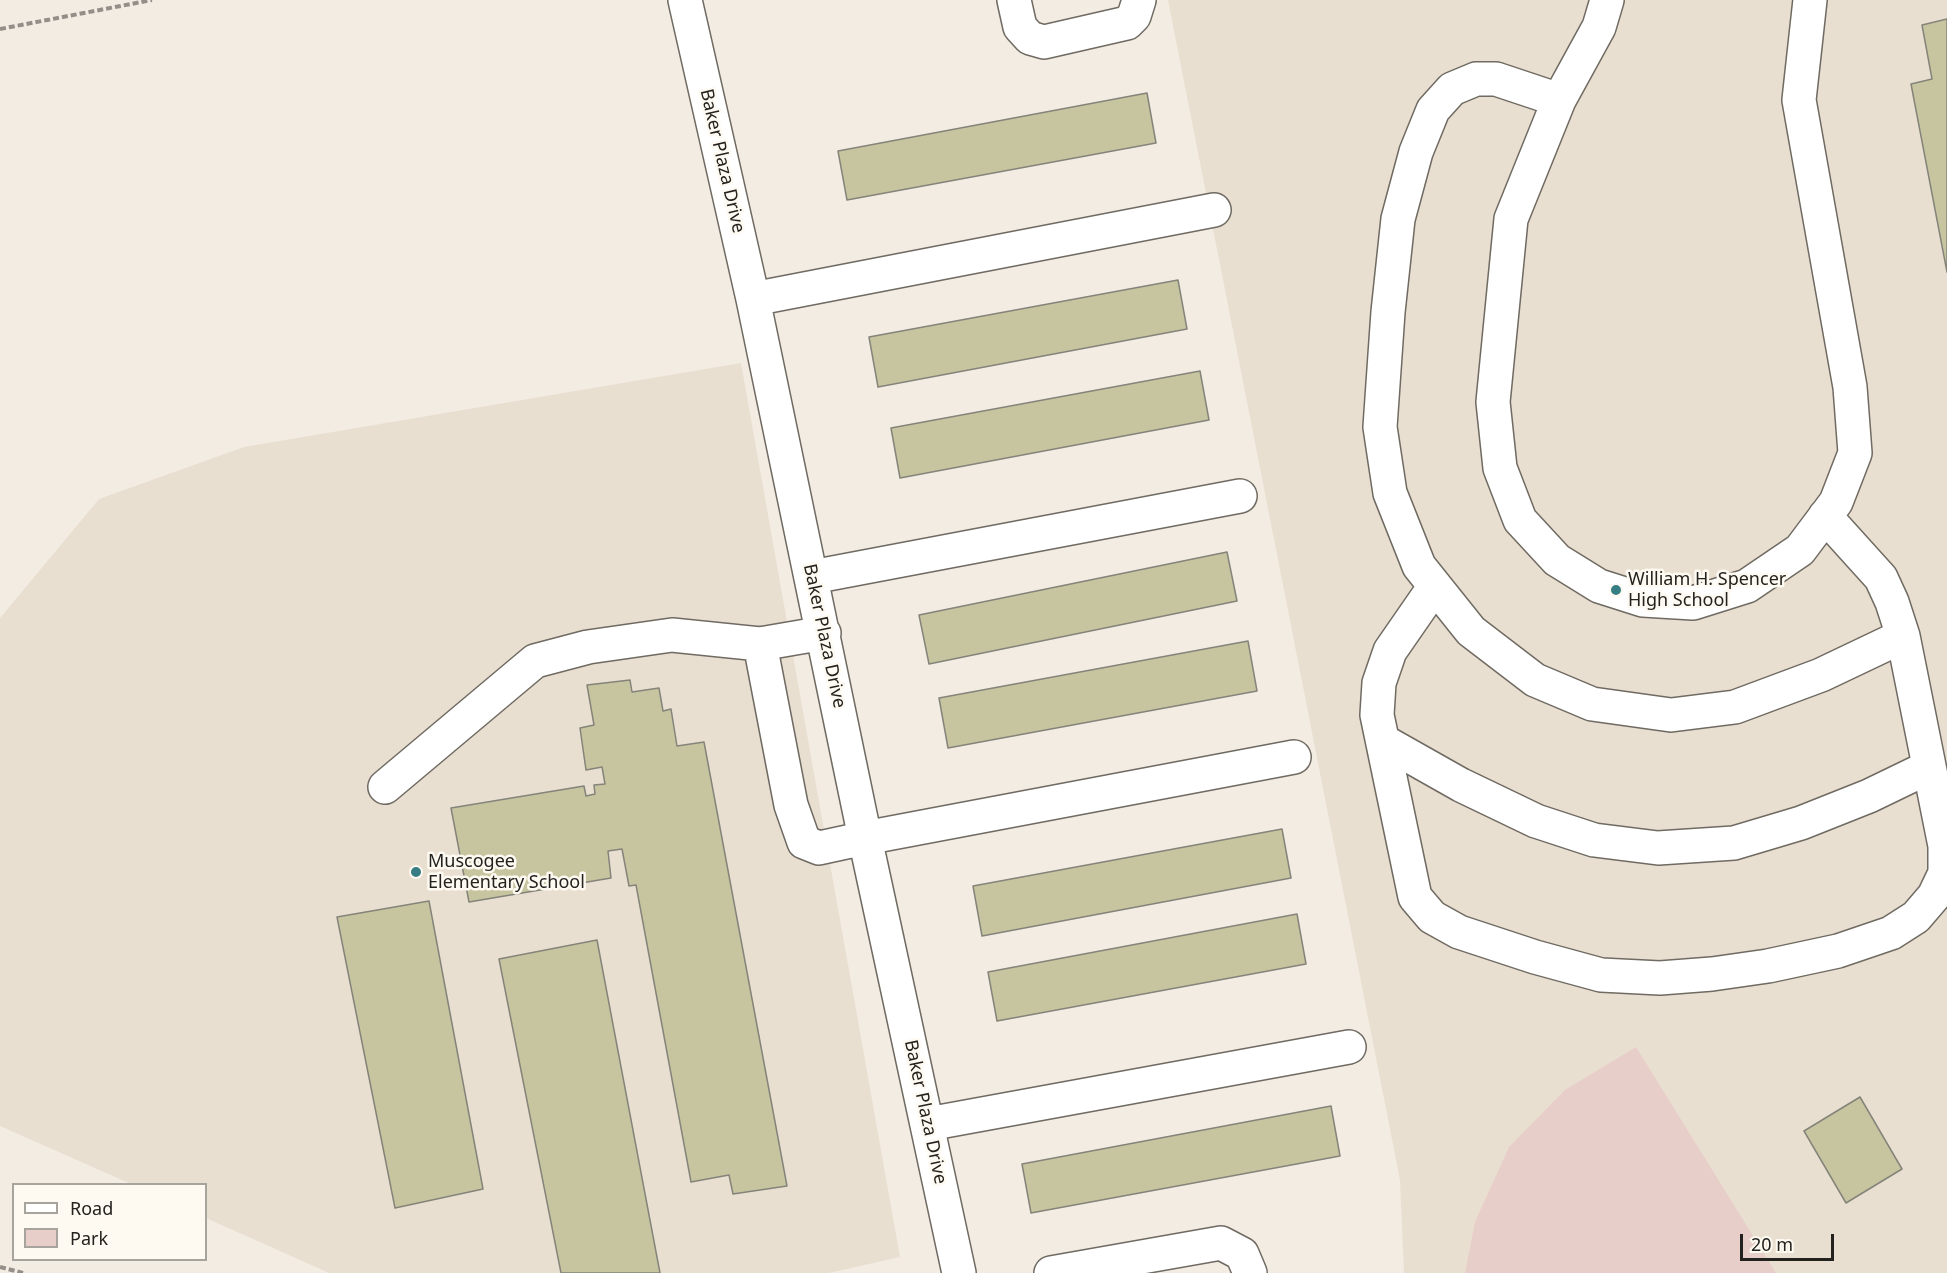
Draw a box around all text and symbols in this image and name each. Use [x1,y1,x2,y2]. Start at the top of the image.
street label: Baker Plaza Drive [695,87,749,235]
street label: Baker Plaza Drive [798,562,850,710]
place label: William H. Spencer High School [1628,569,1786,612]
marker: William H. Spencer High School [1609,583,1623,597]
place label: Muscogee Elementary School [428,851,585,894]
marker: Muscogee Elementary School [409,865,423,879]
street label: Baker Plaza Drive [899,1038,951,1186]
legend [12,1183,207,1261]
text: Road [70,1196,113,1220]
scale bar [1743,1222,1838,1260]
text: Park [70,1226,108,1250]
text: 20 m [1751,1232,1793,1256]

